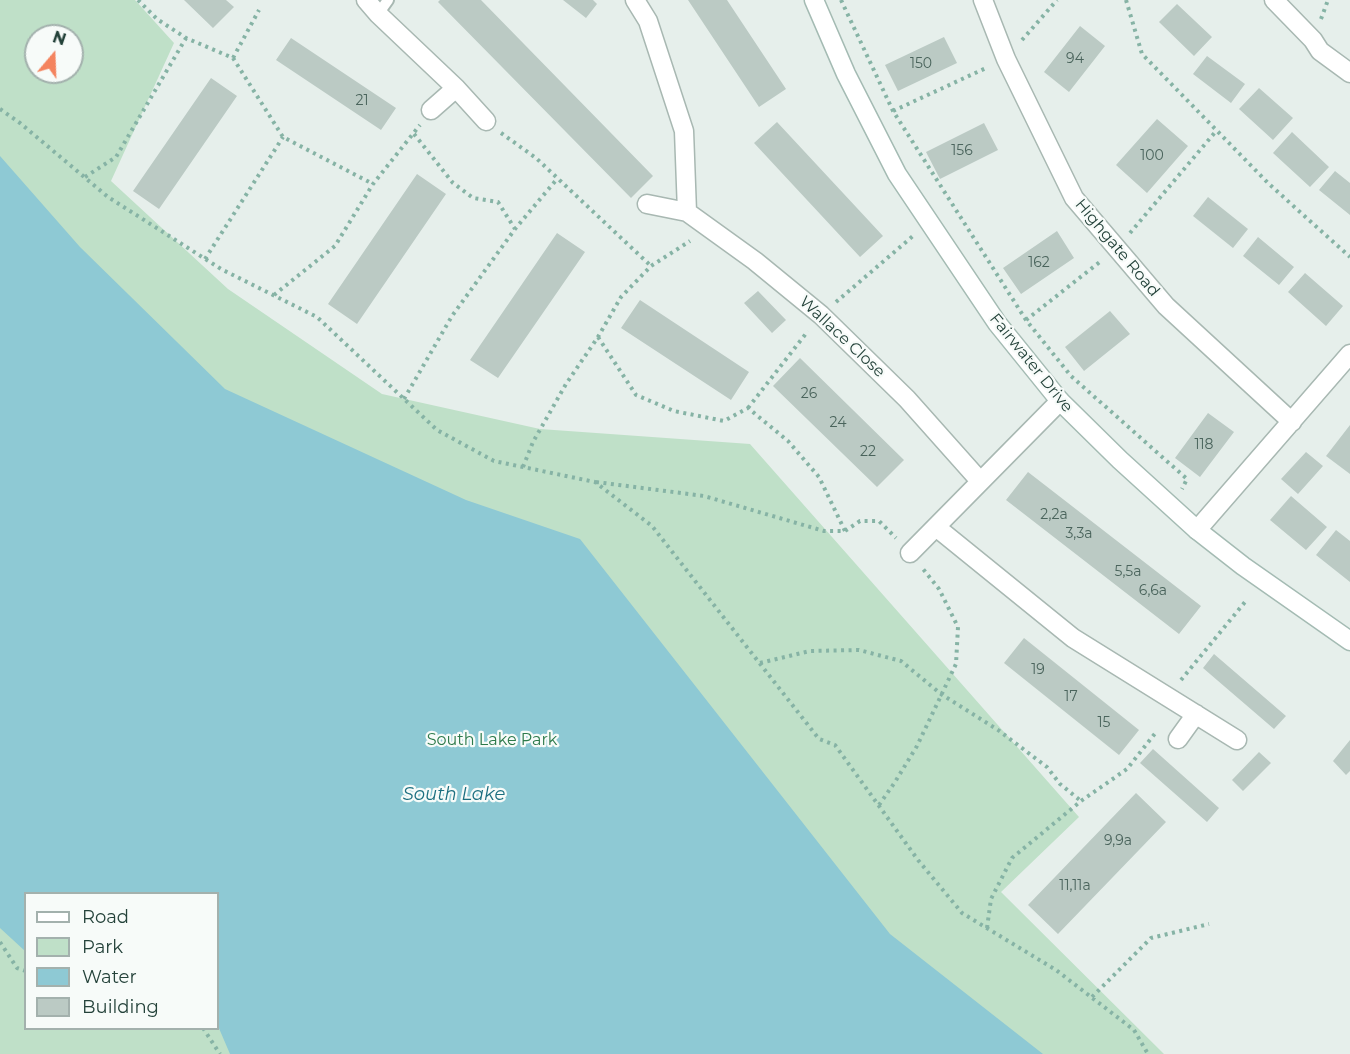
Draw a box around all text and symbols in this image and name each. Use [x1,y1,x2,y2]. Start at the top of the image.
north arrow [24,24,84,84]
text: N [50,27,69,49]
house number: 94 [1066,51,1084,67]
house number: 150 [910,56,932,72]
house number: 21 [355,93,369,109]
house number: 156 [951,143,973,159]
house number: 100 [1140,148,1164,164]
street label: Highgate Road [1071,195,1163,301]
house number: 162 [1028,255,1050,271]
street label: Wallace Close [795,292,889,382]
street label: Fairwater Drive [985,310,1077,416]
house number: 26 [801,386,817,402]
house number: 24 [830,415,846,431]
house number: 118 [1194,437,1214,453]
house number: 22 [860,444,876,460]
house number: 2,2a [1040,507,1068,523]
house number: 3,3a [1065,526,1093,542]
house number: 5,5a [1114,564,1142,580]
house number: 6,6a [1139,583,1167,599]
house number: 19 [1031,662,1045,678]
house number: 17 [1064,689,1078,705]
house number: 15 [1098,715,1110,731]
park label: South Lake Park [427,730,557,750]
water label: South Lake [403,784,505,806]
house number: 9,9a [1104,833,1132,849]
house number: 11,11a [1059,878,1091,894]
legend [24,892,219,1030]
text: Road [82,906,129,928]
text: Park [82,936,123,958]
text: Water [82,966,137,988]
text: Building [82,996,159,1018]

